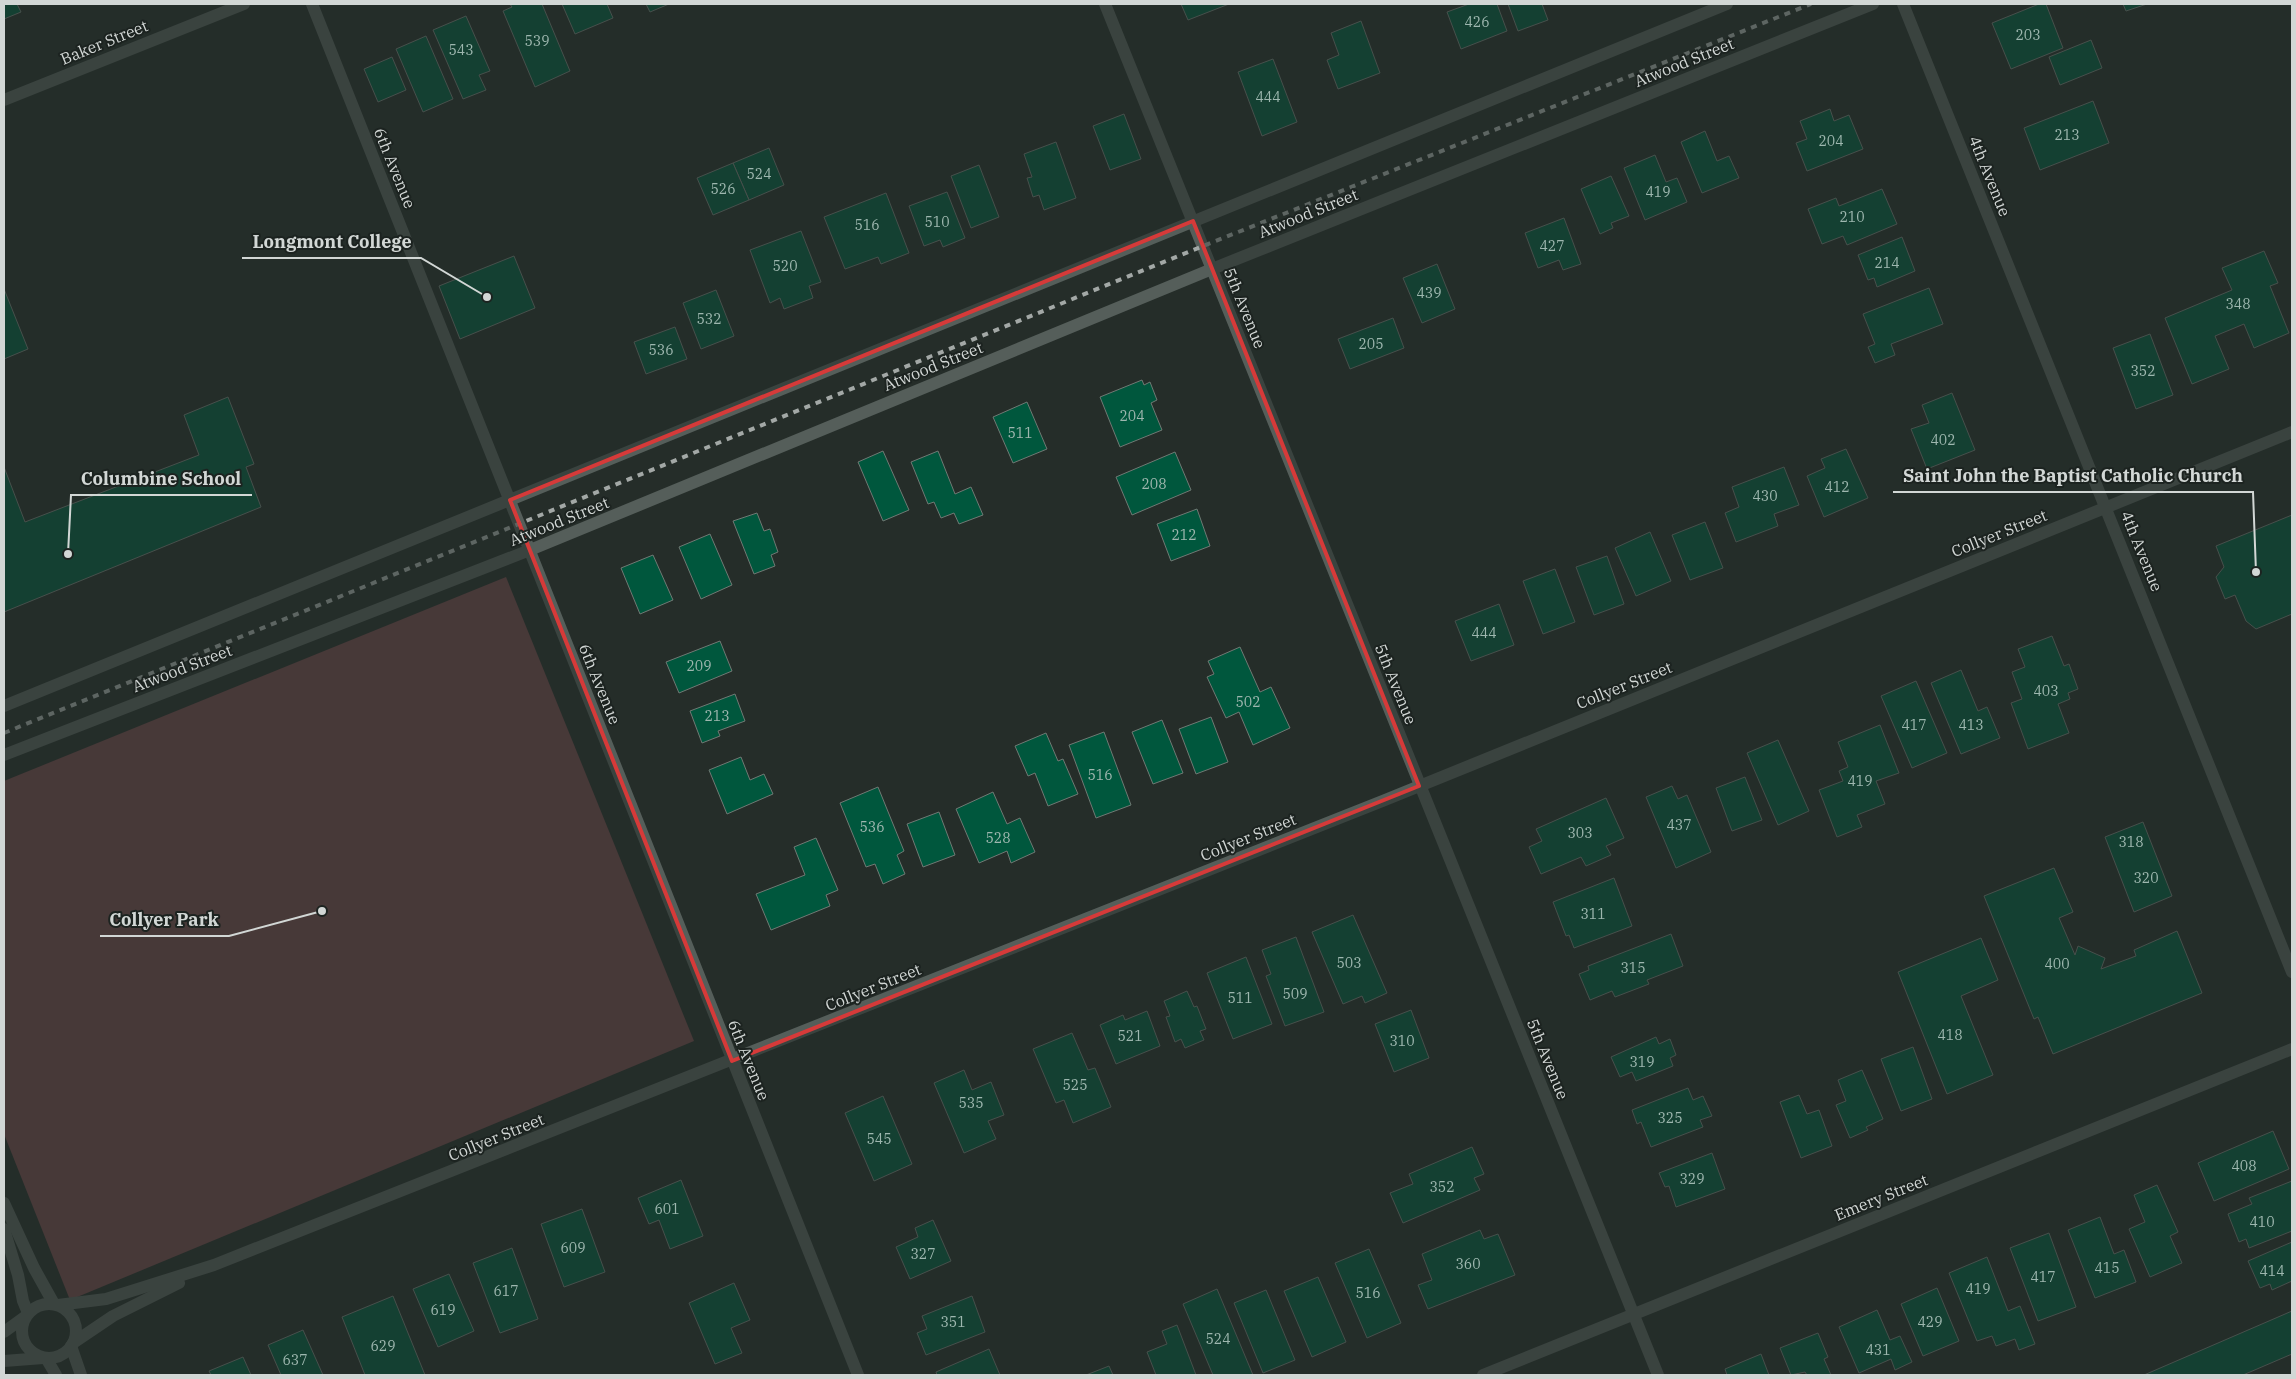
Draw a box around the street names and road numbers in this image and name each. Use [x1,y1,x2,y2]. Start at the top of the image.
street label: Baker Street [57,15,151,69]
street label: Atwood Street [1631,33,1737,91]
street label: 6th Avenue [370,125,420,211]
street label: 4th Avenue [1965,133,2015,219]
street label: Atwood Street [1255,184,1361,242]
street label: 5th Avenue [1220,265,1270,351]
street label: Atwood Street [880,337,986,395]
street label: Atwood Street [506,492,612,550]
street label: Collyer Street [1948,505,2050,561]
street label: 4th Avenue [2117,508,2167,594]
street label: Atwood Street [129,640,235,696]
street label: 6th Avenue [575,641,625,727]
street label: 5th Avenue [1371,641,1421,727]
street label: Collyer Street [1573,657,1675,713]
street label: Collyer Street [1197,809,1299,865]
street label: Collyer Street [822,959,924,1015]
street label: 5th Avenue [1523,1016,1573,1102]
street label: 6th Avenue [724,1017,774,1103]
street label: Collyer Street [445,1109,547,1165]
street label: Emery Street [1831,1169,1931,1225]

